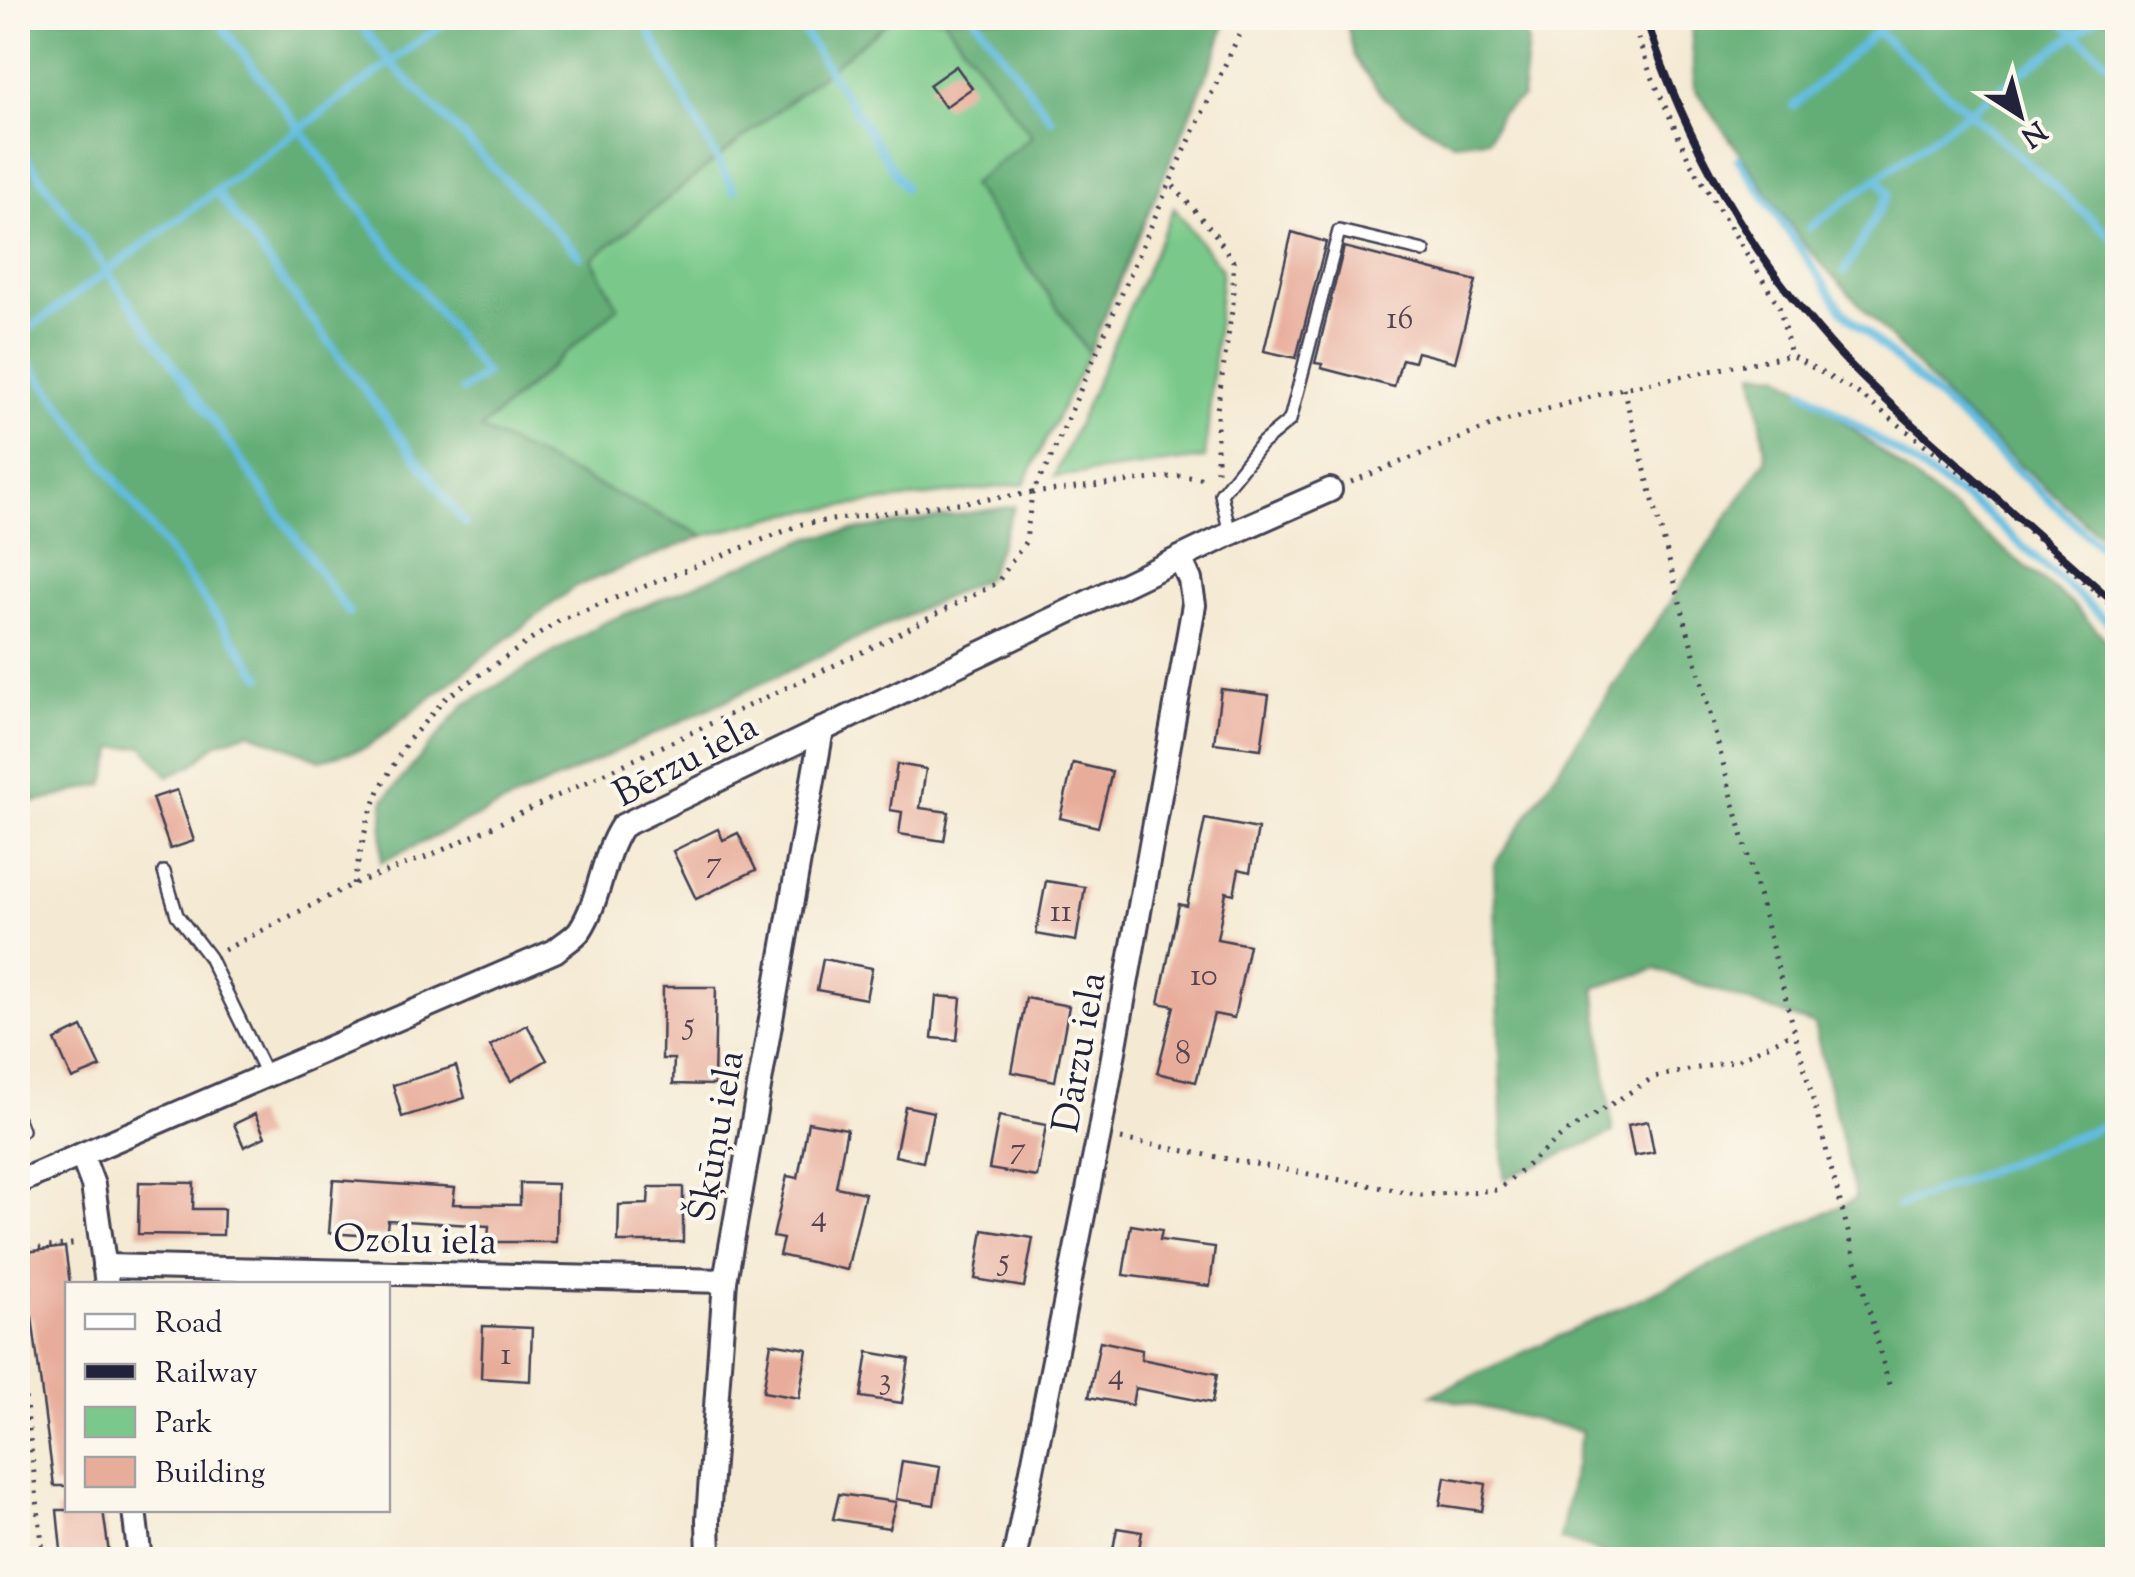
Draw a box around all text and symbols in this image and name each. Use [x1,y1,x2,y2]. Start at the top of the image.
north arrow [1970,65,2070,165]
text: N [2012,110,2054,156]
house number: 16 [1387,297,1413,343]
street label: Bērzu iela [605,702,769,823]
house number: 7 [706,841,722,887]
house number: 11 [1050,890,1072,936]
house number: 10 [1190,954,1218,1000]
street label: Dārzu iela [1041,968,1123,1137]
house number: 5 [682,1003,695,1049]
house number: 8 [1175,1032,1191,1078]
street label: Šķūņu iela [677,1047,761,1227]
house number: 7 [1010,1127,1026,1173]
house number: 4 [811,1195,827,1241]
street label: Ozolu iela [333,1215,497,1271]
house number: 5 [997,1239,1010,1285]
legend [65,1282,390,1512]
text: Road [155,1303,222,1346]
house number: 1 [501,1333,512,1379]
text: Railway [155,1353,258,1396]
house number: 4 [1108,1353,1124,1399]
house number: 3 [879,1358,891,1404]
text: Park [155,1403,212,1446]
text: Building [155,1453,265,1496]

